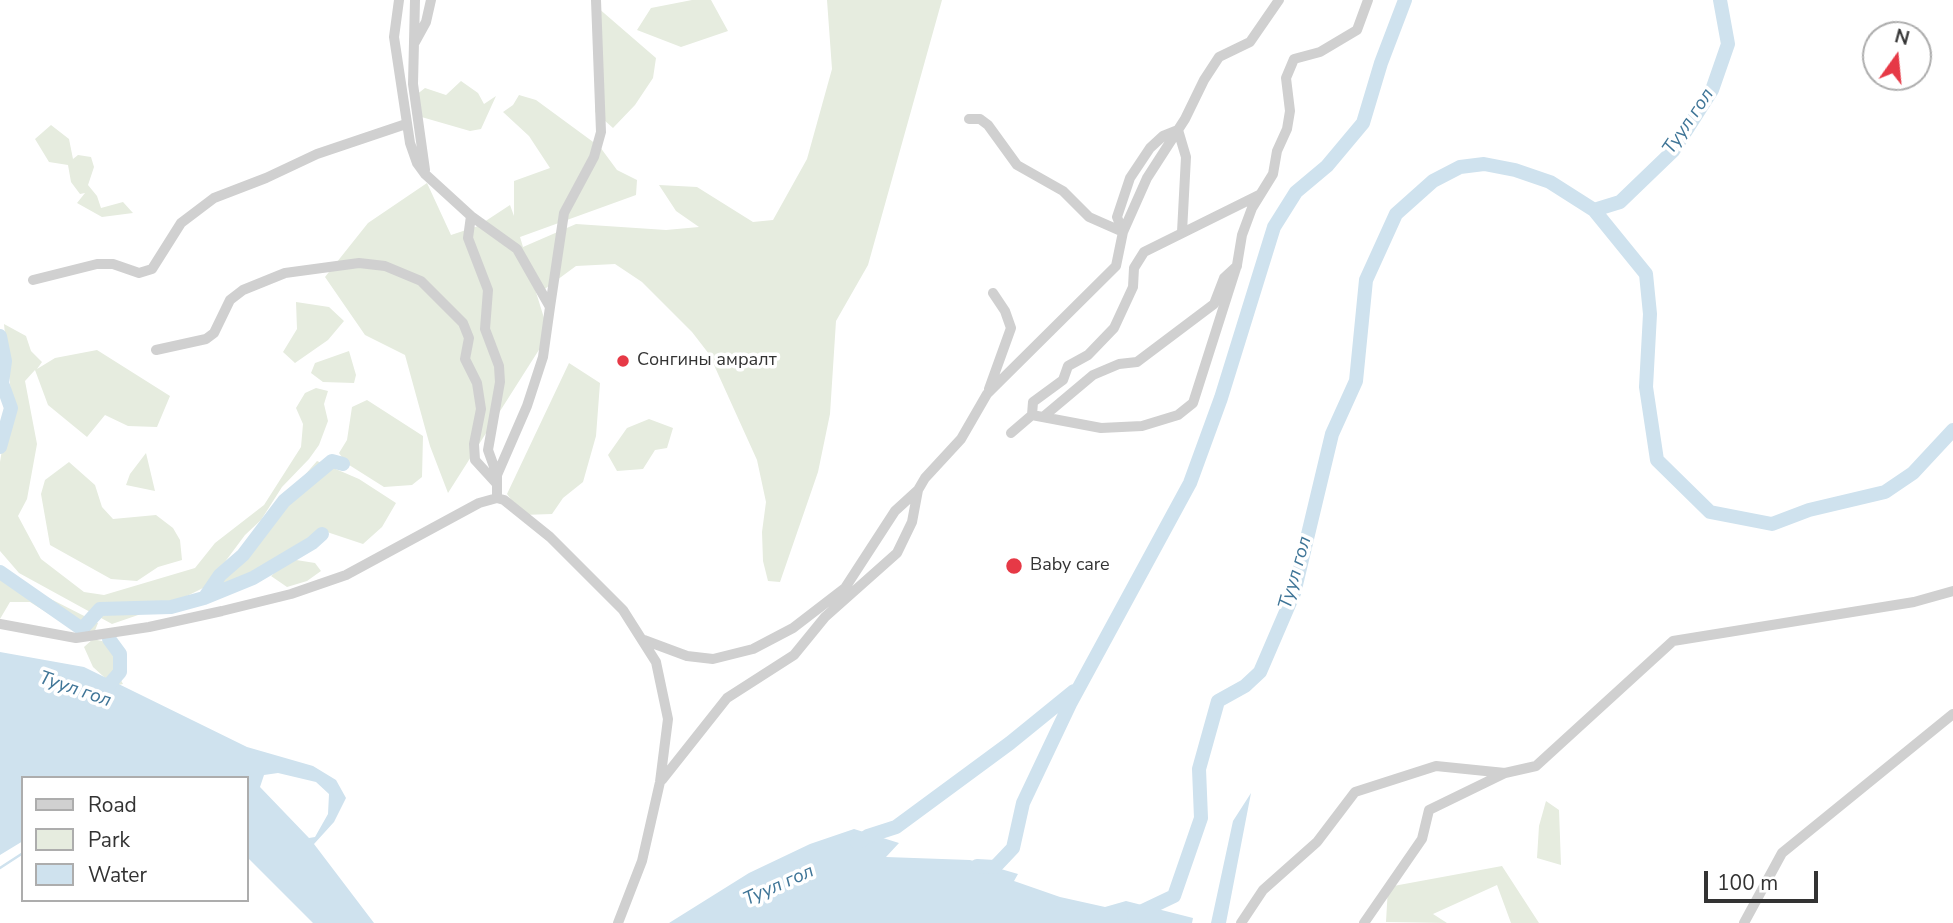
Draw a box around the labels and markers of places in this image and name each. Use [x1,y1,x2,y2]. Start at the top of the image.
place label: Сонгины амралт [637,350,777,372]
marker: Сонгины амралт [615,353,631,369]
place label: Baby care [1030,555,1110,577]
marker: Baby care [1004,556,1024,576]

